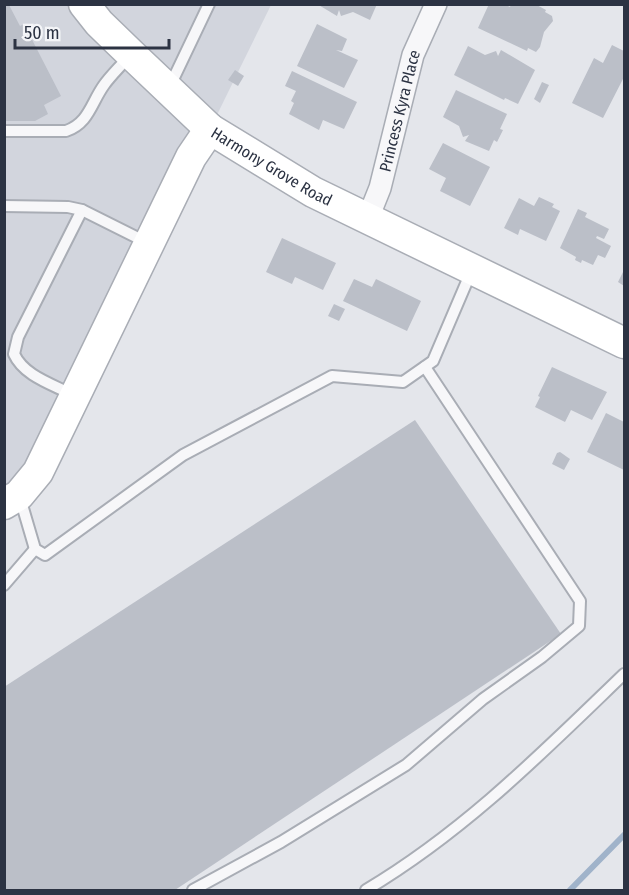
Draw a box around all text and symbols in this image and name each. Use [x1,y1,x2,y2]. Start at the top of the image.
scale bar [15,12,170,50]
text: 50 m [24,22,60,44]
street label: Princess Kyra Place [375,47,424,174]
street label: Harmony Grove Road [208,123,335,210]

